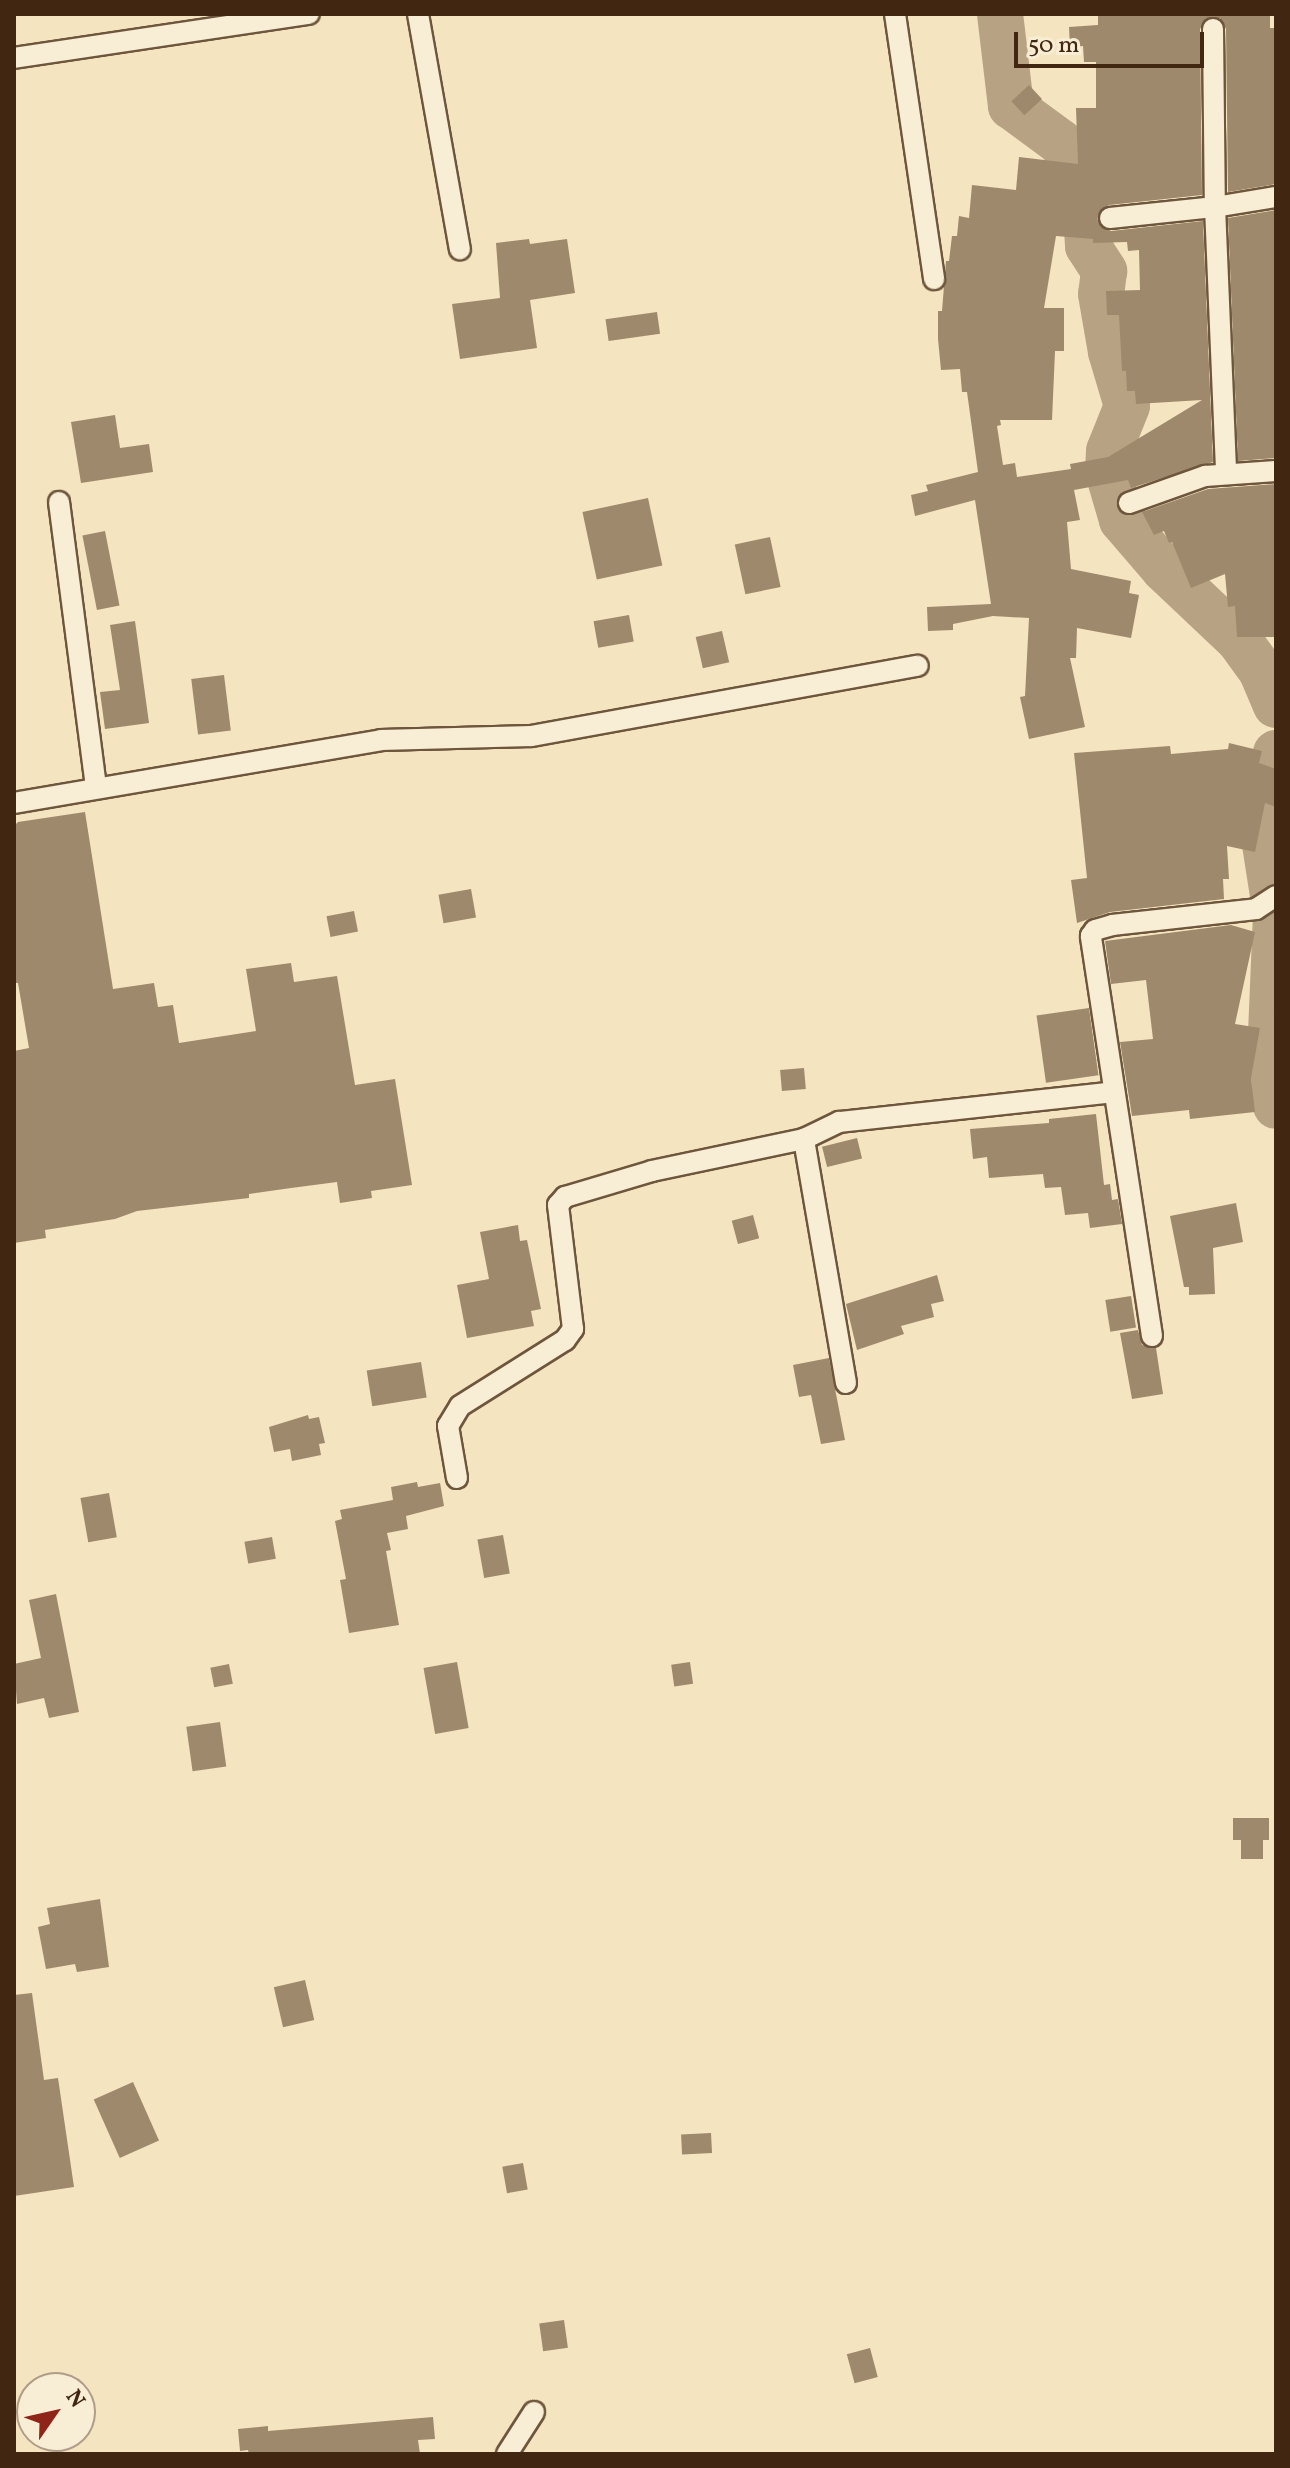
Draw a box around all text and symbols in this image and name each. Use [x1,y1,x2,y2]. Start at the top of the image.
scale bar [1018,16,1208,66]
text: 50 m [1028,29,1080,63]
north arrow [16,2372,96,2452]
text: N [57,2384,92,2415]

